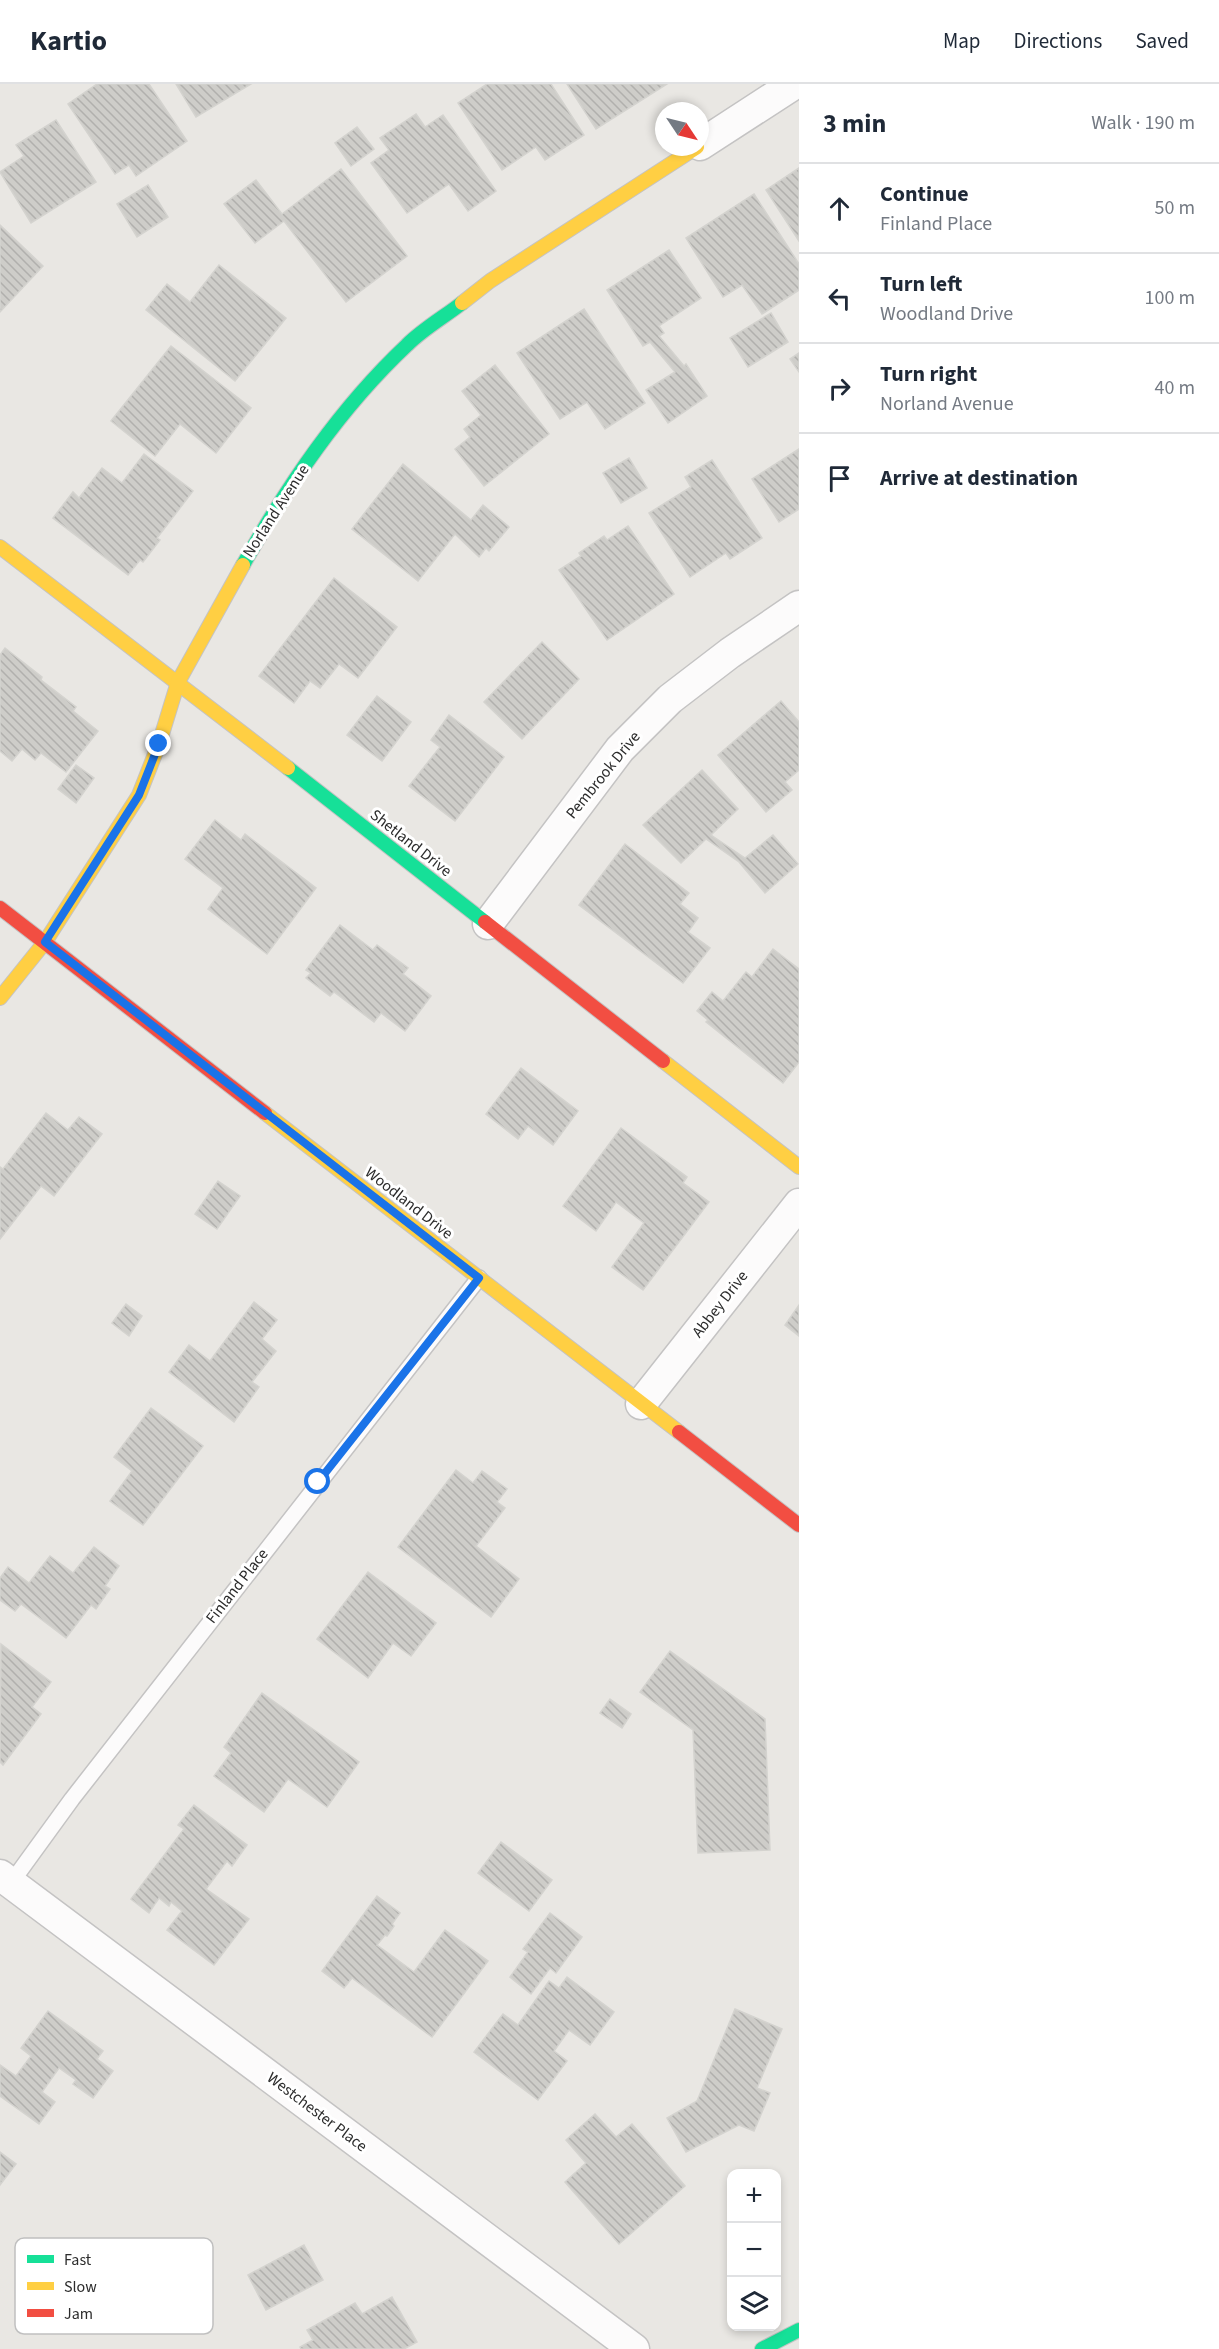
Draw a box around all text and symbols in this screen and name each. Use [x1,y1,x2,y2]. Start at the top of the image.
text: Kartio [30,21,107,61]
text: Map [943,26,981,56]
text: Directions [1014,26,1102,56]
text: Saved [1135,26,1189,56]
north arrow [655,102,709,156]
text: 3 min [823,105,886,142]
text: Walk · 190 m [1091,109,1195,137]
text: Continue [880,178,969,210]
icon: ahead [823,192,856,225]
text: 50 m [1155,194,1195,222]
text: Finland Place [880,210,992,238]
text: Turn left [880,268,962,300]
icon: left [823,282,856,315]
text: 100 m [1145,284,1195,312]
text: Woodland Drive [880,300,1013,328]
text: Turn right [880,358,977,390]
icon: right [823,372,856,405]
text: 40 m [1155,374,1195,402]
text: Norland Avenue [880,390,1014,418]
street label: Norland Avenue [238,460,314,562]
icon: arrive [823,462,856,495]
text: Arrive at destination [880,462,1078,494]
street label: Pembrook Drive [561,726,645,824]
route end [145,730,171,756]
street label: Shetland Drive [366,804,456,882]
street label: Woodland Drive [360,1162,458,1244]
street label: Abbey Drive [687,1266,753,1342]
route start [304,1468,330,1494]
street label: Finland Place [201,1544,273,1628]
street label: Westchester Place [262,2067,372,2157]
map controls [727,2169,781,2331]
button: + [727,2169,781,2223]
button: − [727,2223,781,2277]
legend [15,2238,213,2334]
text: Fast [64,2249,92,2271]
text: Slow [64,2276,97,2298]
button: layers [727,2277,781,2331]
text: Jam [64,2303,93,2325]

